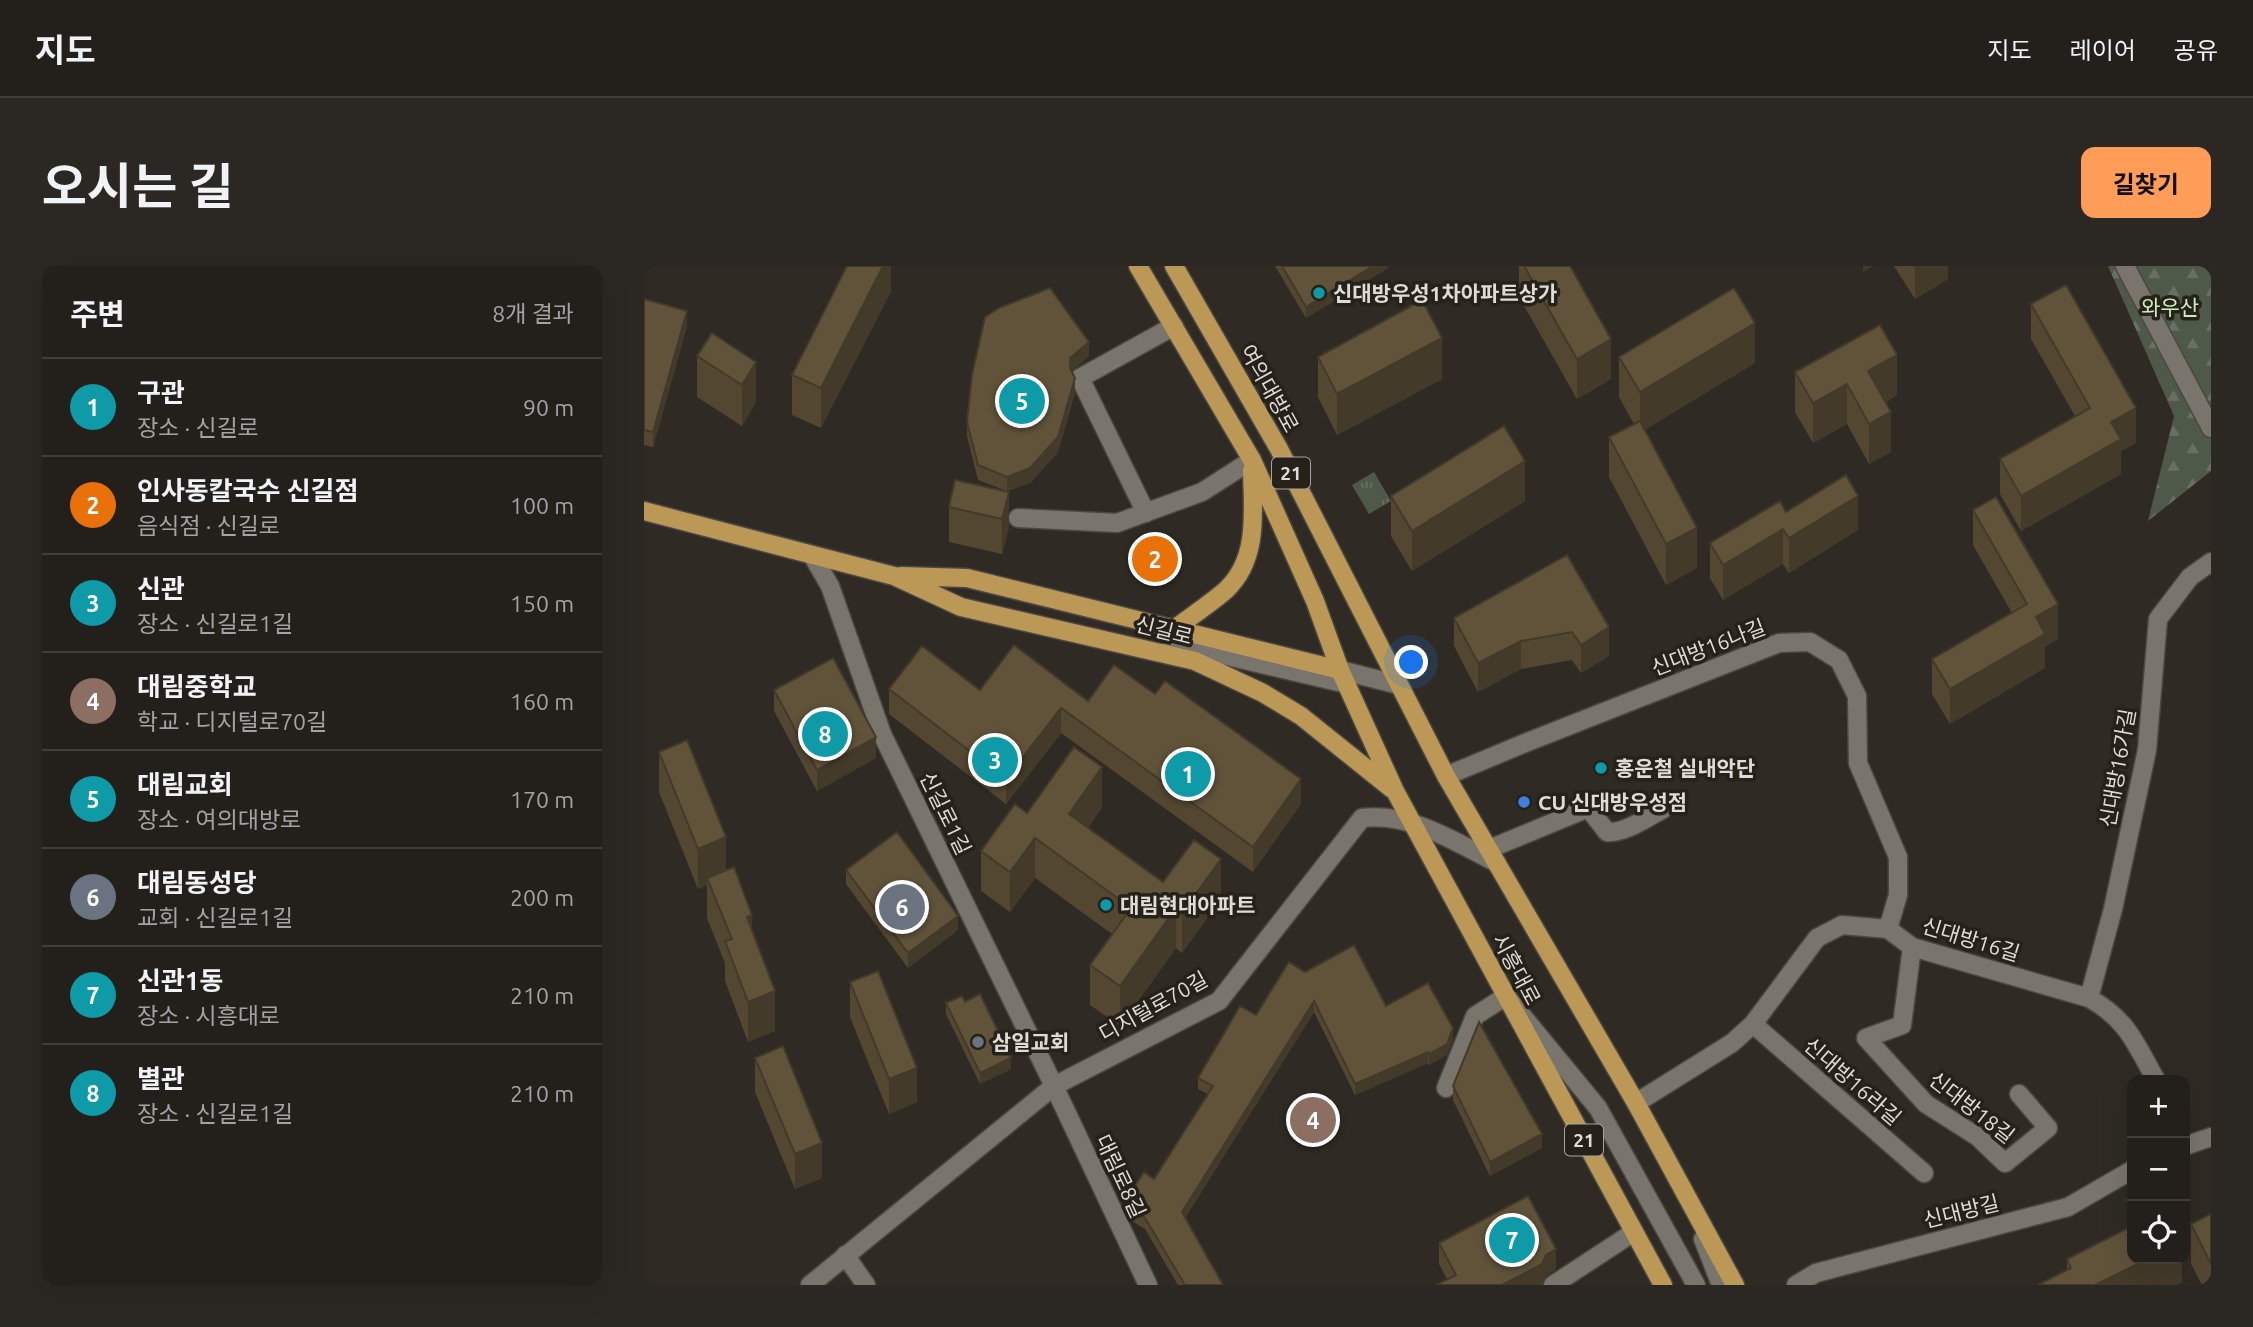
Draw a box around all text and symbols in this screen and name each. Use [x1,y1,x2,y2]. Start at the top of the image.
text: 지도 [35,31,96,68]
text: 지도 [1987,37,2032,64]
text: 레이어 [2070,37,2136,64]
text: 공유 [2174,37,2218,64]
button: 길찾기 [2081,147,2211,218]
text: 오시는 길 [42,158,234,213]
place label: 신대방우성1차아파트상가 [1333,281,1557,305]
marker: 신대방우성1차아파트상가 [1311,285,1327,301]
park label: 와우산 [2141,295,2199,319]
text: 주변 [70,297,125,331]
text: 8개 결과 [492,301,574,326]
street label: 여의대방로 [1236,340,1304,436]
pin: 5 [999,375,1045,427]
text: 구관 [137,378,185,407]
text: 1 [87,395,99,420]
text: 90 m [523,395,574,420]
text: 장소 · 신길로 [137,415,259,440]
road number: 21 [1272,458,1310,489]
text: 인사동칼국수 신길점 [137,476,358,505]
text: 2 [87,493,99,518]
text: 100 m [510,493,574,518]
text: 음식점 · 신길로 [137,513,280,538]
pin: 2 [1132,533,1178,585]
text: 신관 [137,574,185,603]
text: 3 [87,591,99,616]
text: 150 m [510,591,574,616]
text: 장소 · 신길로1길 [137,611,293,636]
street label: 신길로 [1133,611,1195,649]
street label: 신대방16나길 [1648,614,1768,680]
your location [1394,645,1428,679]
text: 대림중학교 [137,672,257,701]
text: 4 [87,689,99,714]
text: 160 m [510,689,574,714]
street label: 신대방16가길 [2095,707,2139,829]
pin: 8 [802,708,848,760]
text: 학교 · 디지털로70길 [137,709,327,734]
pin: 3 [972,734,1018,786]
pin: 1 [1165,748,1211,800]
place label: 홍운철 실내악단 [1615,756,1755,780]
marker: 홍운철 실내악단 [1593,760,1609,776]
street label: 신길로1길 [916,768,976,858]
text: 대림교회 [137,770,233,799]
text: 5 [87,787,99,812]
text: 170 m [510,787,574,812]
place label: CU 신대방우성점 [1538,790,1687,814]
marker: CU 신대방우성점 [1516,794,1532,810]
text: 장소 · 여의대방로 [137,807,301,832]
text: 대림동성당 [137,868,257,897]
pin: 6 [879,881,925,933]
text: 6 [87,885,99,910]
text: 200 m [510,885,574,910]
place label: 대림현대아파트 [1120,893,1255,917]
marker: 대림현대아파트 [1098,897,1114,913]
text: 교회 · 신길로1길 [137,905,293,930]
street label: 신대방16길 [1919,913,2023,965]
street label: 시흥대로 [1488,929,1546,1009]
text: 신관1동 [137,966,223,995]
street label: 디지털로70길 [1095,966,1211,1046]
text: 7 [87,983,99,1008]
text: 210 m [510,983,574,1008]
text: 장소 · 시흥대로 [137,1003,280,1028]
place label: 삼일교회 [992,1030,1069,1054]
street label: 신대방16라길 [1800,1032,1906,1130]
marker: 삼일교회 [970,1034,986,1050]
text: 별관 [137,1064,185,1093]
street label: 신대방18길 [1925,1066,2019,1148]
map controls [2127,1075,2190,1264]
button: + [2127,1075,2190,1138]
text: 8 [87,1081,99,1106]
text: 210 m [510,1081,574,1106]
pin: 4 [1290,1094,1336,1146]
text: 장소 · 신길로1길 [137,1101,293,1126]
road number: 21 [1565,1125,1603,1156]
street label: 대림로8길 [1091,1131,1151,1221]
button: − [2127,1138,2190,1201]
street label: 신대방길 [1921,1190,2001,1232]
button: locate [2127,1201,2190,1264]
pin: 7 [1489,1214,1535,1266]

